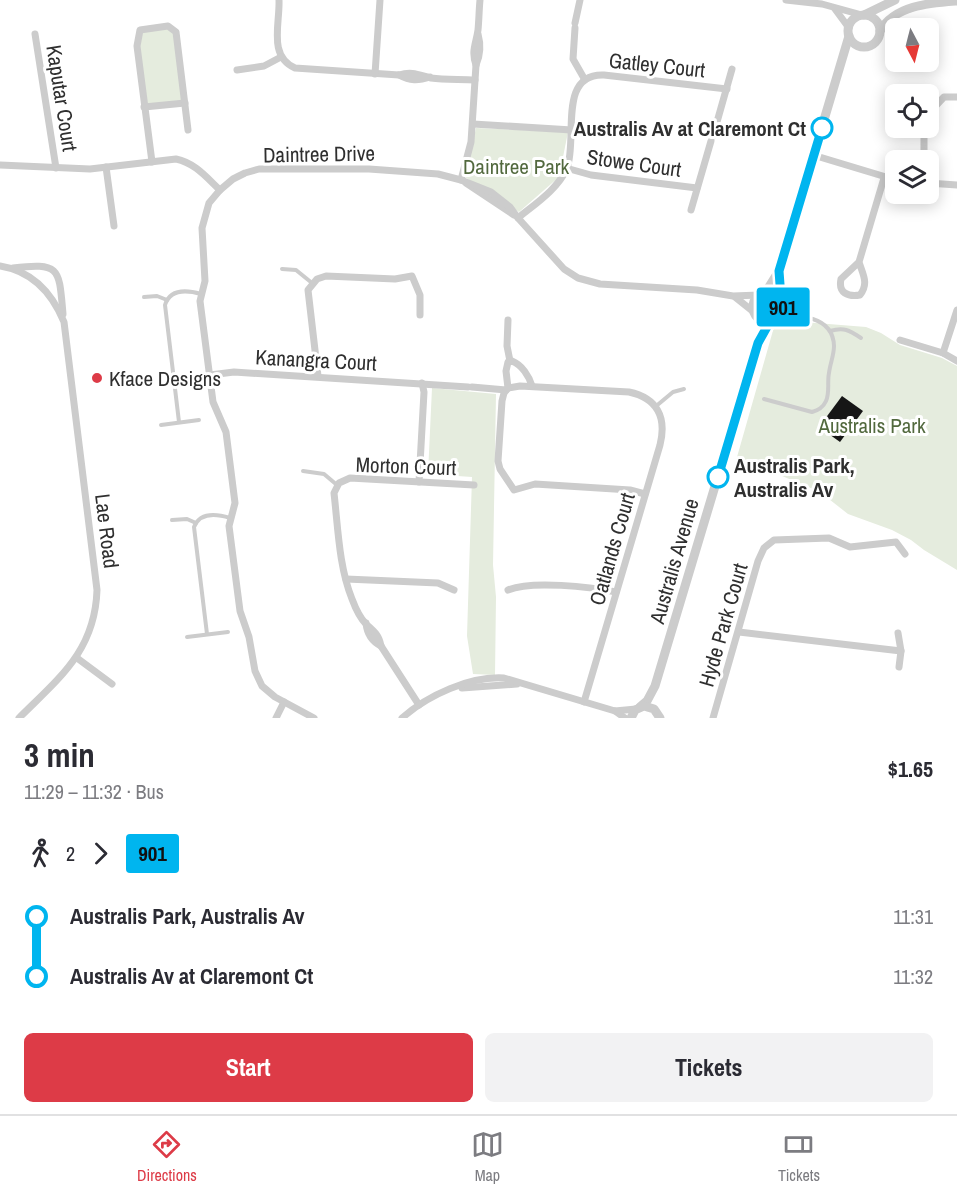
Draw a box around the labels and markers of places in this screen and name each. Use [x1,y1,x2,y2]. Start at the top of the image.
place label: Australis Av at Claremont Ct [574,114,806,143]
marker: Australis Av at Claremont Ct [811,117,833,139]
place label: Kface Designs [109,364,221,393]
marker: Kface Designs [90,371,104,385]
place label: Australis Park, Australis Av [734,451,855,504]
marker: Australis Park, Australis Av [707,466,729,488]

